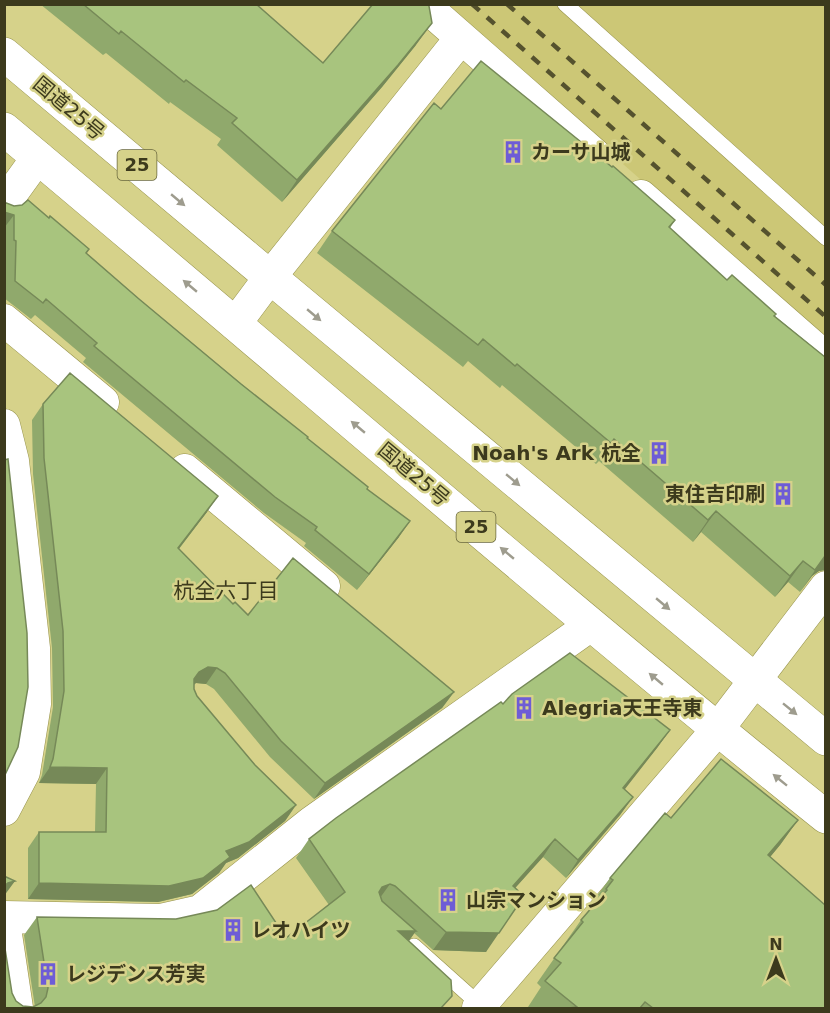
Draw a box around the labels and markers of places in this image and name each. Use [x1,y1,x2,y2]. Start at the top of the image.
building icon: カーサ山城 [500,139,526,165]
place label: カーサ山城 [531,140,631,164]
building icon: Noah's Ark 杭全 [646,440,672,466]
place label: Noah's Ark 杭全 [472,441,641,465]
building icon: 東住吉印刷 [770,481,796,507]
place label: 東住吉印刷 [665,482,765,506]
building icon: Alegria天王寺東 [511,695,537,721]
place label: Alegria天王寺東 [542,696,702,720]
building icon: 山宗マンション [435,887,461,913]
place label: 山宗マンション [466,888,606,912]
building icon: レオハイツ [220,917,246,943]
place label: レオハイツ [251,918,351,942]
building icon: レジデンス芳実 [35,961,61,987]
place label: レジデンス芳実 [66,962,206,986]

